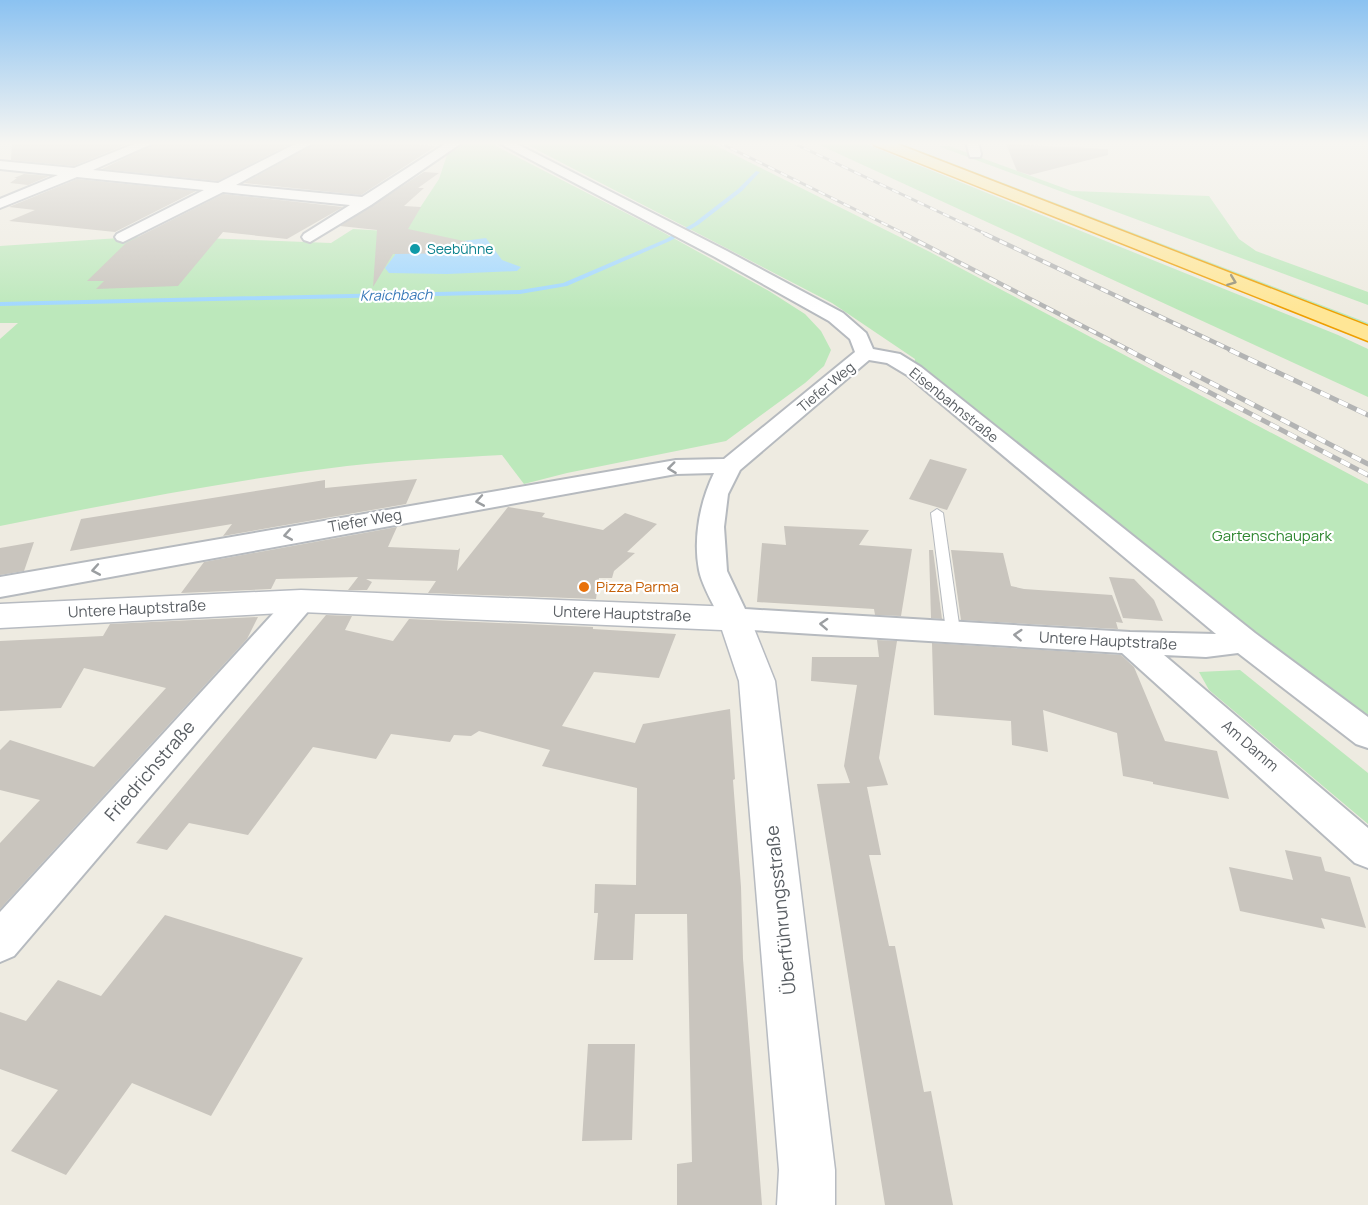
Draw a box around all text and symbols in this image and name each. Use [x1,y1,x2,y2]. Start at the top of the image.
place label: Seebühne [427,239,493,258]
marker: Seebühne [408,242,422,256]
one-way arrow [1227,273,1237,286]
water label: Kraichbach [360,284,433,305]
street label: Tiefer Weg [793,357,858,416]
street label: Eisenbahnstraße [906,363,1003,446]
one-way arrow [667,461,677,474]
one-way arrow [475,494,485,507]
street label: Tiefer Weg [327,504,403,537]
park label: Gartenschaupark [1212,525,1332,546]
one-way arrow [283,528,293,541]
one-way arrow [91,563,101,576]
place label: Pizza Parma [596,576,679,597]
marker: Pizza Parma [577,580,591,594]
street label: Untere Hauptstraße [67,594,207,623]
street label: Untere Hauptstraße [552,601,692,626]
one-way arrow [819,618,828,631]
street label: Untere Hauptstraße [1038,626,1178,655]
one-way arrow [1014,629,1023,642]
street label: Friedrichstraße [99,715,200,826]
street label: Am Damm [1217,715,1283,776]
street label: Überführungsstraße [759,824,801,996]

